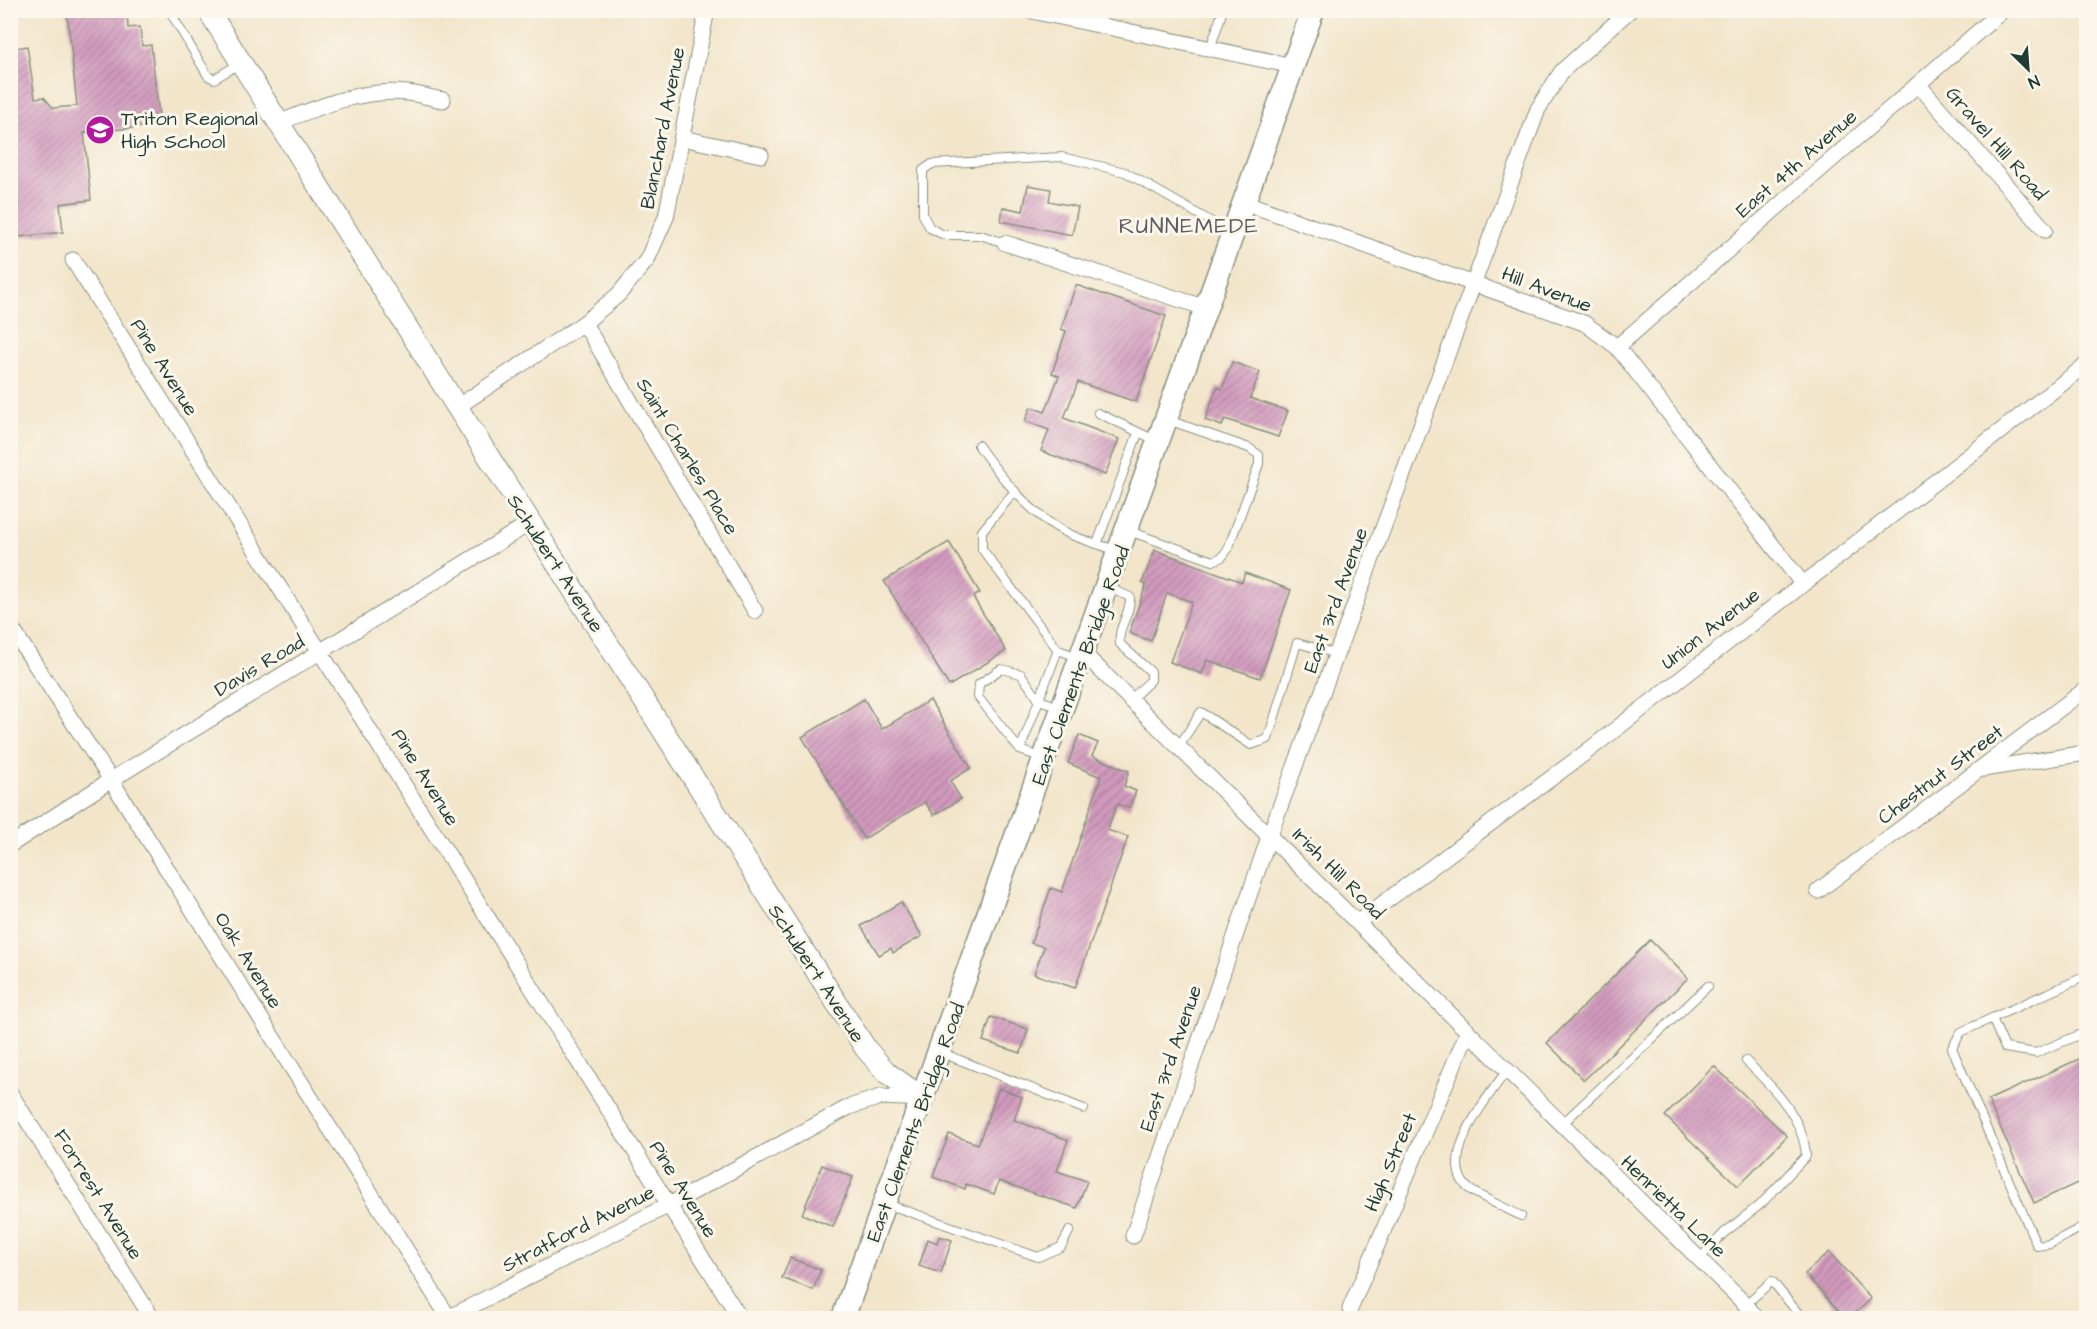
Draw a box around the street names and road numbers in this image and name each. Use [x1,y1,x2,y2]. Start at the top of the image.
street label: Blanchard Avenue [634,45,692,212]
street label: Gravel Hill Road [1939,81,2054,207]
street label: East 4th Avenue [1730,103,1864,224]
street label: Hill Avenue [1498,260,1596,320]
street label: Pine Avenue [123,314,205,422]
street label: Saint Charles Place [629,373,745,541]
street label: Schubert Avenue [500,489,610,638]
street label: East 3rd Avenue [1297,524,1375,677]
street label: East Clements Bridge Road [1025,542,1138,789]
street label: Union Avenue [1655,581,1766,676]
street label: Davis Road [209,628,310,704]
street label: Chestnut Street [1872,718,2009,831]
street label: Pine Avenue [384,724,466,832]
street label: Irish Hill Road [1286,821,1391,926]
street label: Schubert Avenue [761,899,871,1048]
street label: Oak Avenue [207,907,289,1014]
street label: East 3rd Avenue [1133,981,1209,1135]
street label: East Clements Bridge Road [860,999,973,1246]
street label: High Street [1358,1109,1425,1217]
street label: Forrest Avenue [47,1124,150,1265]
street label: Pine Avenue [642,1136,724,1244]
street label: Henrietta Lane [1614,1149,1732,1265]
street label: Stratford Avenue [497,1178,660,1279]

